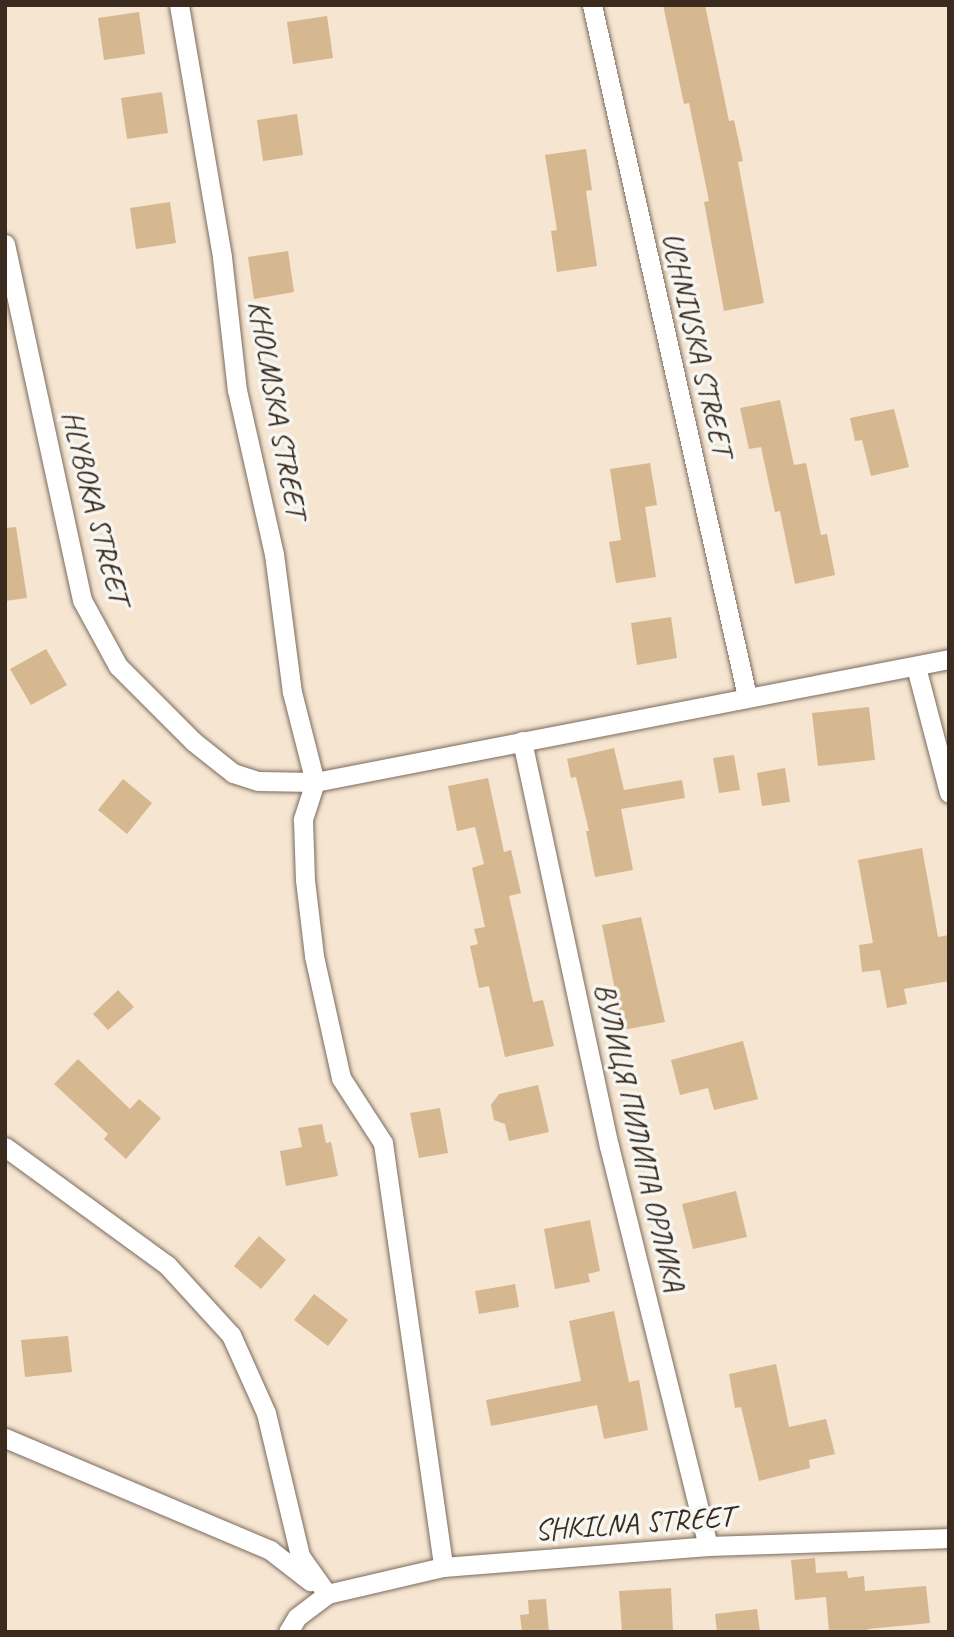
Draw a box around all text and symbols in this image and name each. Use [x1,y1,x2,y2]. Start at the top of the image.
street label: UCHNIVSKA STREET [655,229,741,459]
street label: KHOLMSKA STREET [241,297,315,521]
street label: HLYBOKA STREET [55,407,137,607]
street label: ВУЛИЦЯ ПИЛИПА ОРЛИКА [587,979,693,1295]
street label: SHKILNA STREET [534,1498,734,1548]

